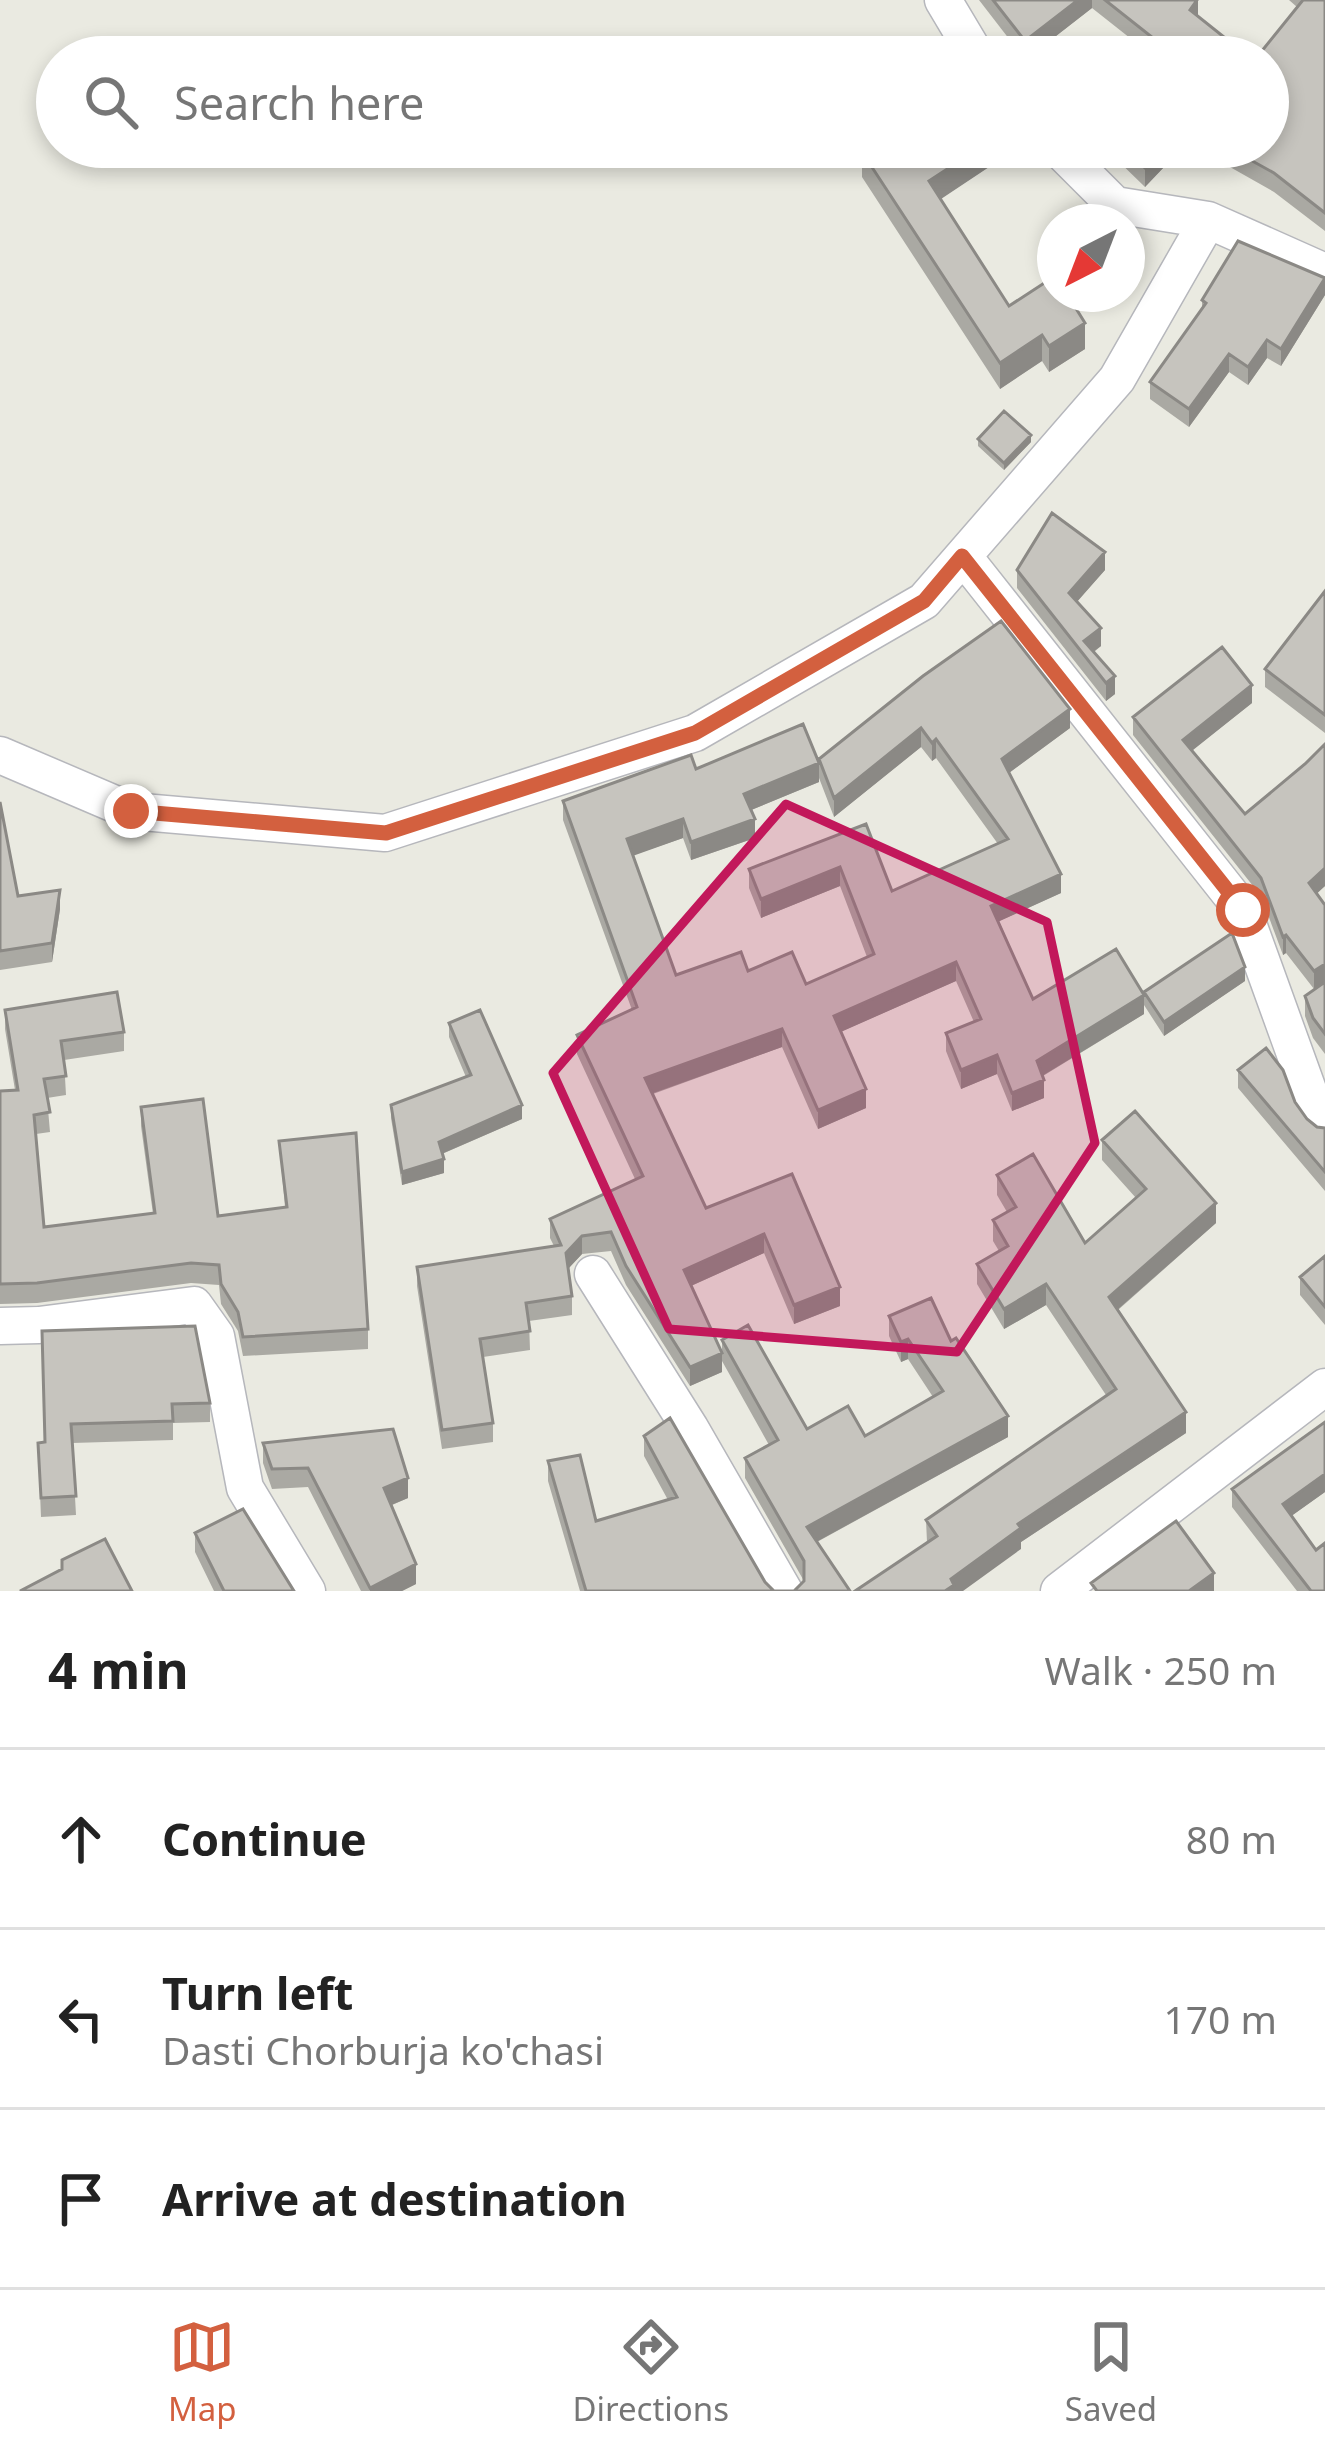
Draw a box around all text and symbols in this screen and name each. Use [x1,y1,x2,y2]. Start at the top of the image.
search box [36,36,1289,168]
icon: search [78,69,144,135]
text: Search here [174,72,424,133]
north arrow [1037,204,1145,312]
route end [104,784,158,838]
route start [1216,883,1270,937]
text: 4 min [48,1634,189,1704]
text: Walk · 250 m [1044,1643,1277,1696]
icon: ahead [48,1806,114,1872]
text: Continue [162,1808,367,1869]
text: 80 m [1186,1812,1277,1865]
text: Turn left [162,1962,353,2023]
icon: left [48,1986,114,2052]
text: 170 m [1163,1992,1277,2045]
text: Dasti Chorburja ko'chasi [162,2023,604,2076]
icon: arrive [48,2166,114,2232]
text: Arrive at destination [162,2168,627,2229]
tab: Map [168,2314,237,2431]
tab: Directions [572,2314,729,2431]
tab: Saved [1065,2314,1157,2431]

